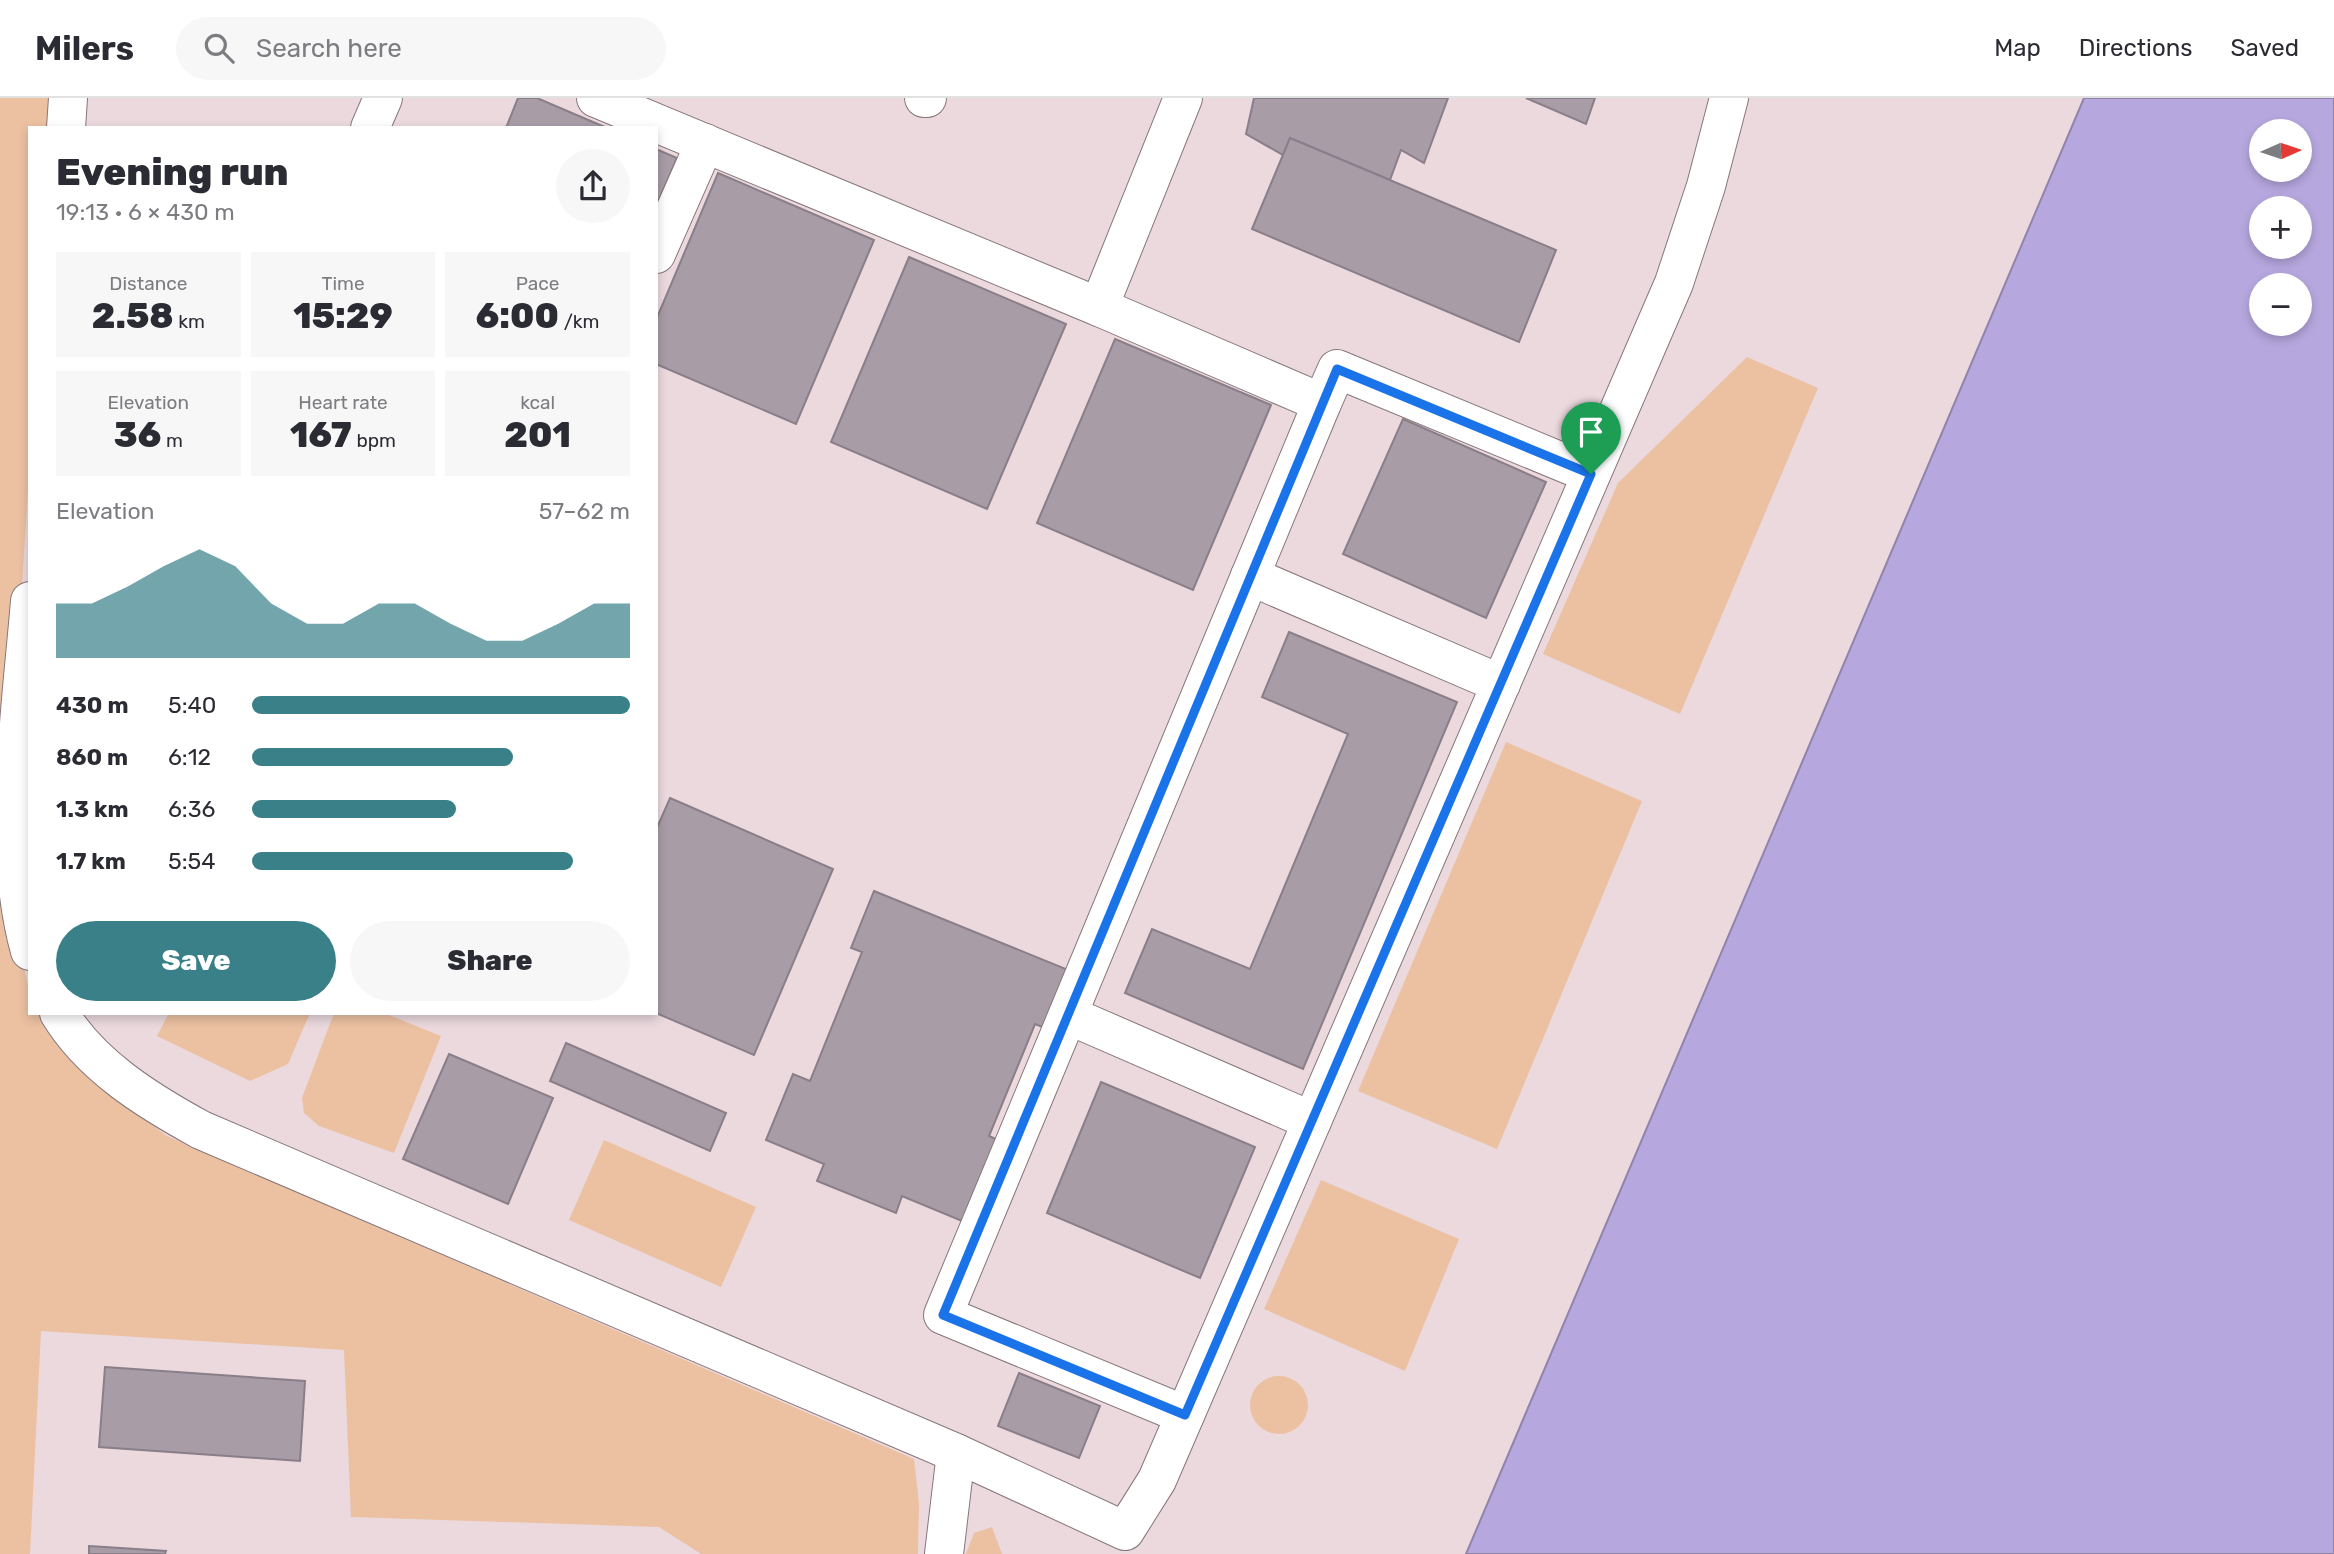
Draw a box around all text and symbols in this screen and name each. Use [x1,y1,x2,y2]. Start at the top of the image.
search box [176,17,666,80]
text: Milers [35,29,134,68]
icon: search [200,29,238,67]
text: Search here [256,33,402,64]
text: Map [1994,34,2041,62]
text: Directions [2079,34,2192,62]
text: Saved [2230,34,2299,62]
north arrow [2249,119,2312,182]
map controls [2249,119,2312,336]
text: Evening run [56,149,289,195]
button: share [556,149,630,223]
button: + [2249,196,2312,259]
text: 19:13 · 6 × 430 m [56,198,235,226]
text: Distance [109,272,187,295]
text: Time [321,272,365,295]
text: Pace [516,272,559,295]
button: − [2249,273,2312,336]
text: 2.58 [92,295,174,337]
text: 15:29 [293,295,393,337]
text: 6:00 [476,295,559,337]
text: km [174,310,205,333]
text: /km [559,310,600,333]
text: Elevation [108,391,189,414]
text: Heart rate [298,391,388,414]
text: kcal [520,391,555,414]
pin [1561,402,1621,474]
icon: arrive [1572,413,1610,451]
text: 36 [114,414,161,456]
text: 167 [290,414,352,456]
text: 201 [504,414,571,456]
text: m [161,429,183,452]
text: bpm [352,429,396,452]
text: Elevation [56,497,155,525]
text: 57–62 m [539,497,630,525]
text: 430 m [56,691,128,719]
text: 5:40 [168,691,216,719]
text: 860 m [56,743,128,771]
text: 6:12 [168,743,211,771]
text: 1.3 km [56,795,129,823]
text: 6:36 [168,795,215,823]
text: 1.7 km [56,847,126,875]
text: 5:54 [168,847,216,875]
button: Save [56,921,336,1001]
button: Share [350,921,630,1001]

